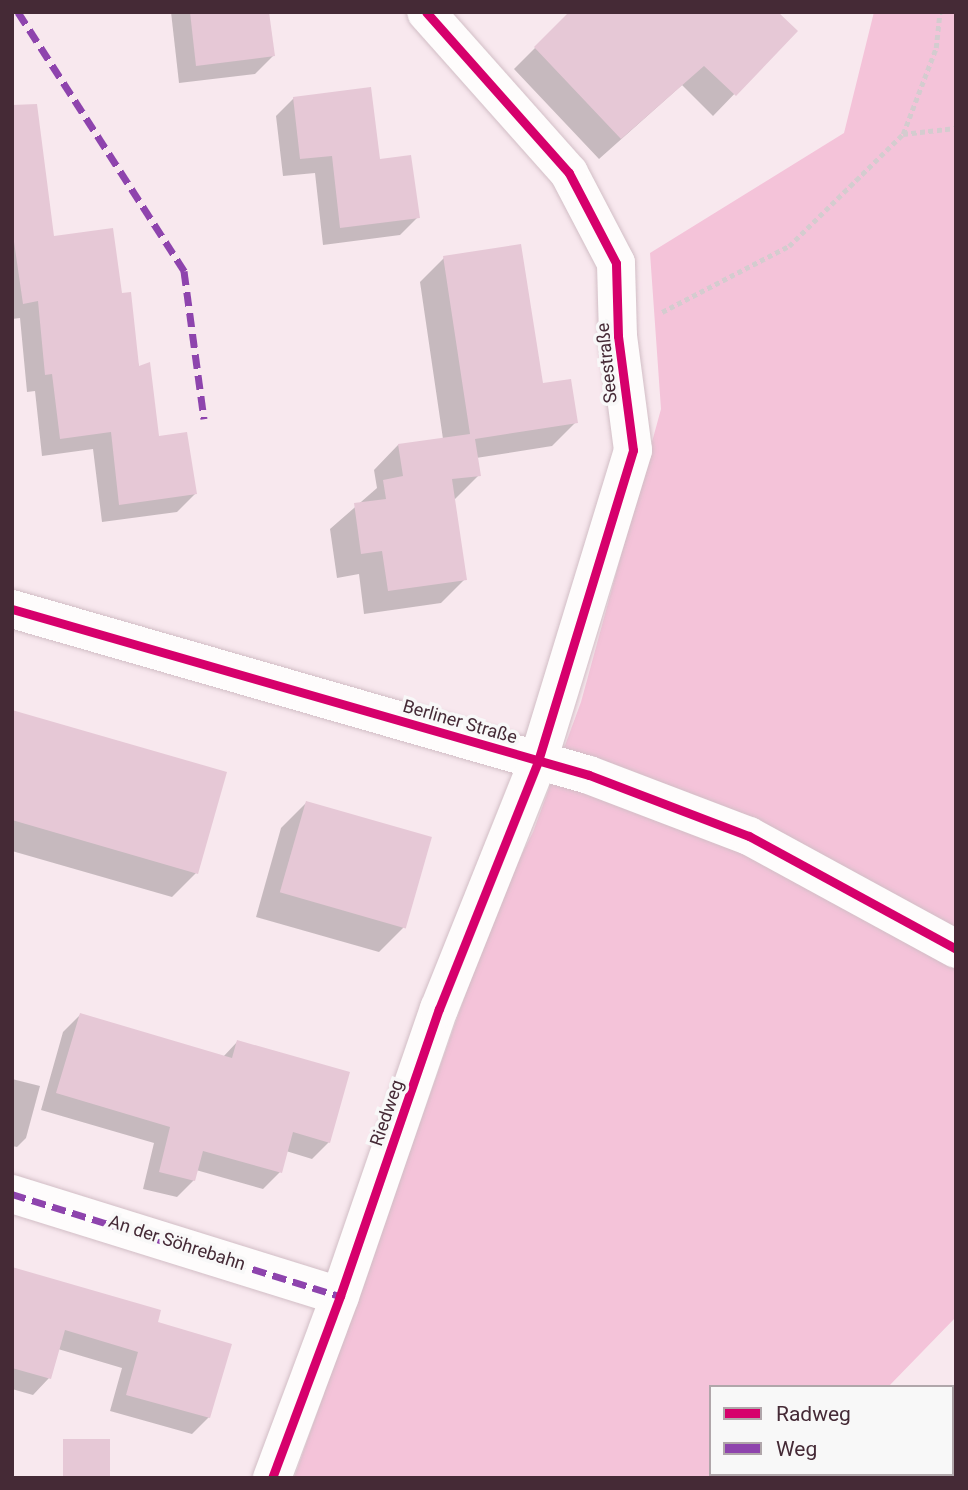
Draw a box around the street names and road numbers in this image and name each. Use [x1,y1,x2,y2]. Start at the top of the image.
street label: Seestraße [592,322,622,404]
street label: Berliner Straße [400,695,520,749]
street label: Riedweg [366,1077,408,1149]
street label: An der Söhrebahn [106,1211,248,1275]

